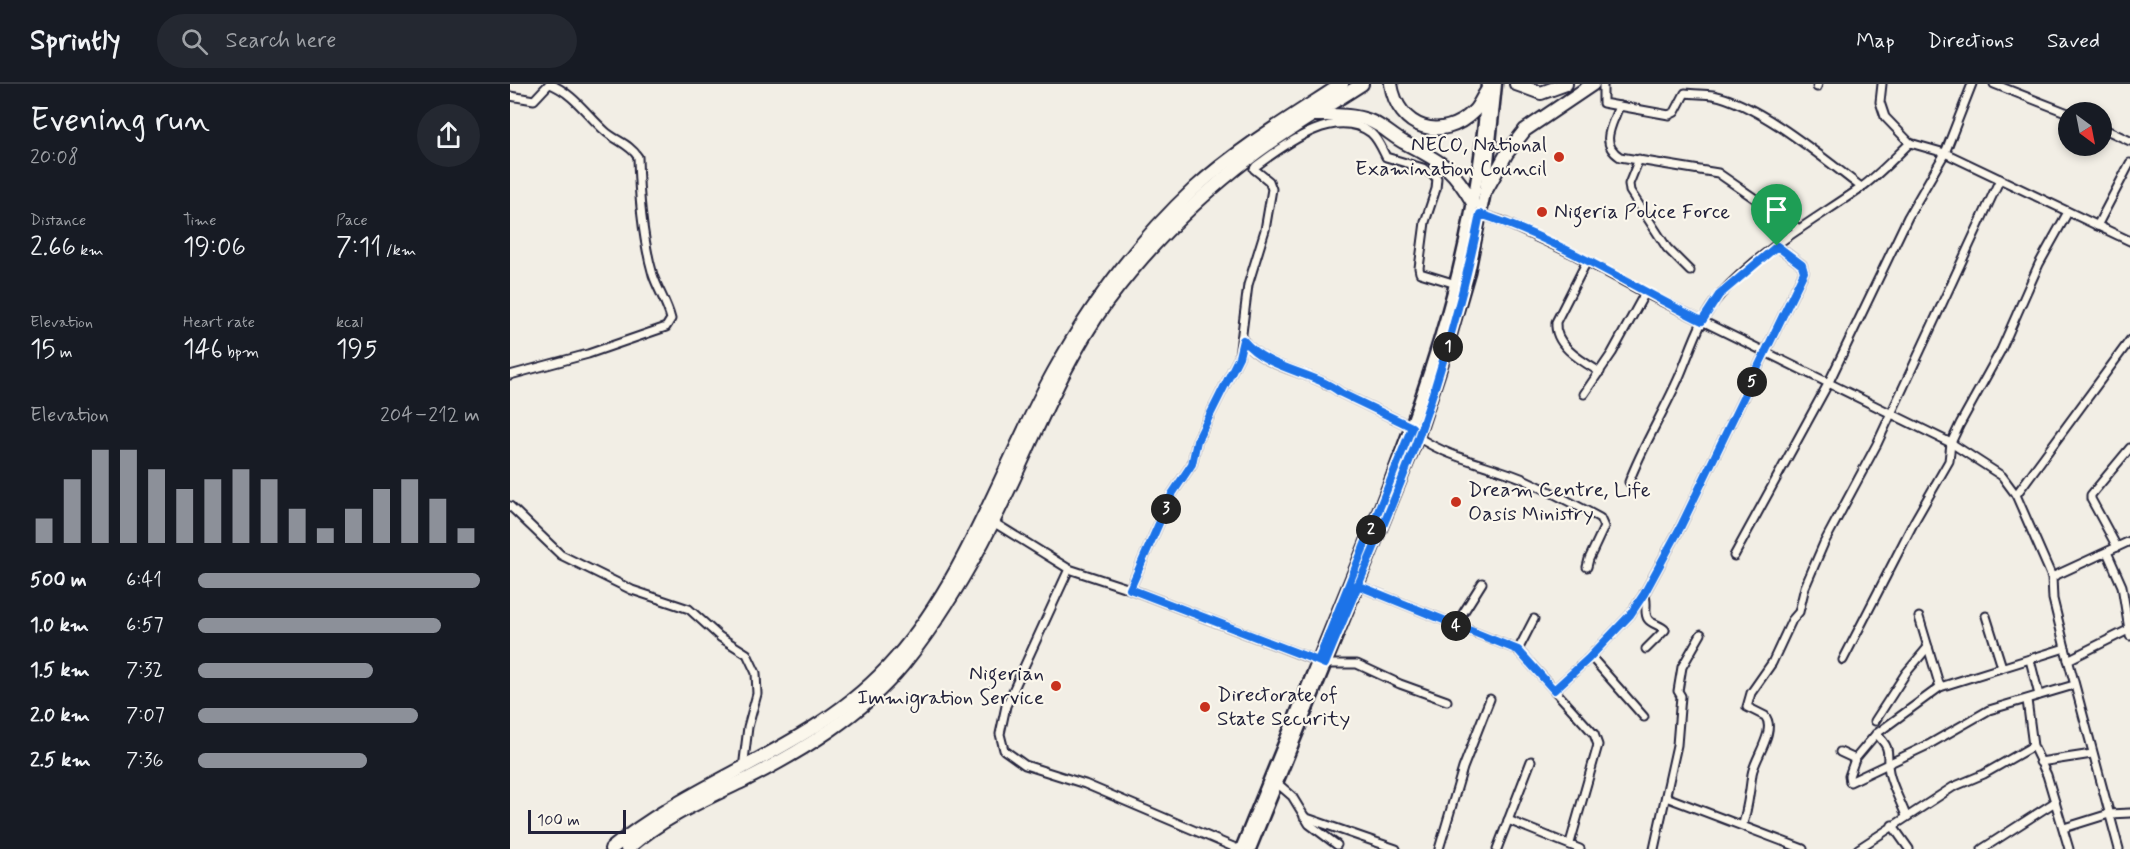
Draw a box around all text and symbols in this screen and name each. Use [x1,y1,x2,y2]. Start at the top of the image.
search box [157,14,577,68]
text: Sprintly [30,23,121,60]
icon: search [178,25,211,58]
text: Search here [226,27,336,55]
text: Map [1856,27,1895,55]
text: Directions [1928,27,2014,55]
text: Saved [2047,27,2100,55]
text: Evening run [30,99,210,143]
north arrow [2058,102,2112,156]
map controls [2058,102,2112,156]
button: share [417,104,480,167]
place label: NECO, National Examination Council [1355,131,1547,183]
text: 20:08 [30,144,79,171]
marker: NECO, National Examination Council [1552,150,1566,164]
pin [1751,184,1802,246]
icon: arrive [1760,193,1793,226]
place label: Nigeria Police Force [1554,198,1730,228]
marker: Nigeria Police Force [1535,205,1549,219]
text: Distance [30,210,86,231]
text: Time [183,210,217,231]
text: Pace [336,210,368,231]
text: 2.66 [30,231,76,265]
text: 19:06 [183,231,246,265]
text: 7:11 [336,231,382,265]
text: km [76,240,104,261]
text: /km [382,240,416,261]
text: Elevation [30,312,93,333]
text: Heart rate [183,312,255,333]
text: kcal [336,312,363,333]
pin: 1 [1433,332,1463,362]
text: 15 [30,333,55,367]
text: 146 [183,333,223,367]
text: 195 [336,333,378,367]
text: 1 [1444,336,1452,357]
text: m [55,342,73,363]
text: bpm [223,342,259,363]
pin: 5 [1737,367,1767,397]
text: 5 [1747,371,1757,392]
text: Elevation [30,402,109,429]
text: 204–212 m [380,402,480,429]
place label: Dream Centre, Life Oasis Ministry [1468,476,1651,528]
pin: 3 [1151,494,1181,524]
marker: Dream Centre, Life Oasis Ministry [1449,495,1463,509]
text: 3 [1162,498,1170,519]
pin: 2 [1356,515,1386,545]
text: 2 [1367,519,1375,540]
text: 500 m [30,567,87,594]
text: 6:41 [126,567,162,594]
pin: 4 [1441,611,1471,641]
text: 1.0 km [30,612,89,639]
text: 6:57 [126,612,164,639]
text: 4 [1451,615,1461,636]
text: 1.5 km [30,657,90,684]
text: 7:32 [126,657,163,684]
place label: Nigerian Immigration Service [857,660,1044,713]
marker: Nigerian Immigration Service [1049,679,1063,693]
place label: Directorate of State Security [1217,681,1350,733]
marker: Directorate of State Security [1198,700,1212,714]
text: 2.0 km [30,702,90,729]
text: 7:07 [126,702,165,729]
text: 2.5 km [30,747,91,774]
text: 7:36 [126,747,164,774]
scale bar [528,807,626,834]
text: 100 m [537,810,580,831]

